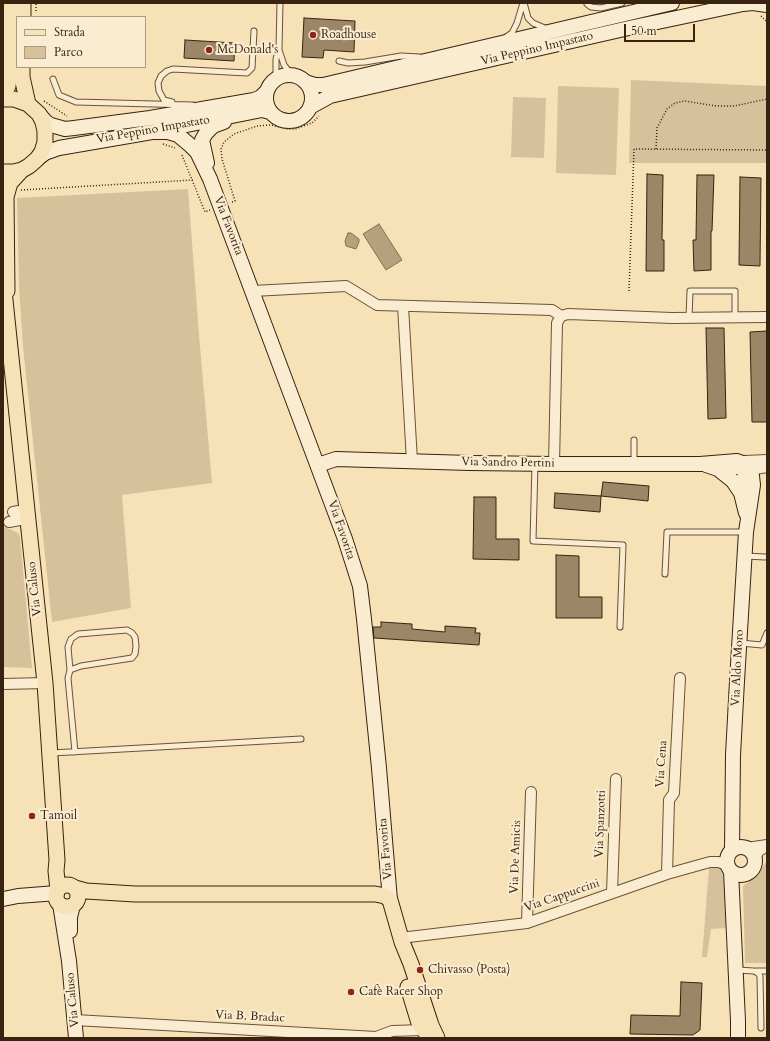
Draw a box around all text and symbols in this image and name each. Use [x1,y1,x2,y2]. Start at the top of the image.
legend [16,16,146,68]
scale bar [626,16,697,42]
text: 50 m [631,23,657,39]
text: Strada [54,24,85,40]
place label: Roadhouse [321,28,376,42]
street label: Via Peppino Impastato [479,29,595,69]
marker: Roadhouse [308,30,318,40]
place label: McDonald's [217,43,278,57]
text: Parco [54,44,83,60]
marker: McDonald's [204,45,214,55]
street label: Via Peppino Impastato [95,113,211,147]
street label: Via Favorita [210,195,246,257]
street label: Via Sandro Pertini [461,455,555,471]
street label: Via Favorita [324,498,358,562]
street label: Via Caluso [25,561,45,617]
street label: Via Aldo Moro [729,629,747,707]
street label: Via Cena [653,740,671,788]
street label: Via Spanzotti [593,790,609,858]
place label: Tamoil [40,809,77,823]
marker: Tamoil [27,811,37,821]
street label: Via Favorita [376,818,396,880]
street label: Via De Amicis [508,820,524,894]
street label: Via Cappuccini [522,876,602,916]
place label: Chivasso (Posta) [428,963,510,977]
marker: Chivasso (Posta) [415,965,425,975]
street label: Via Caluso [63,972,83,1028]
place label: Cafè Racer Shop [359,985,443,999]
marker: Cafè Racer Shop [346,987,356,997]
street label: Via B. Bradac [215,1008,285,1026]

